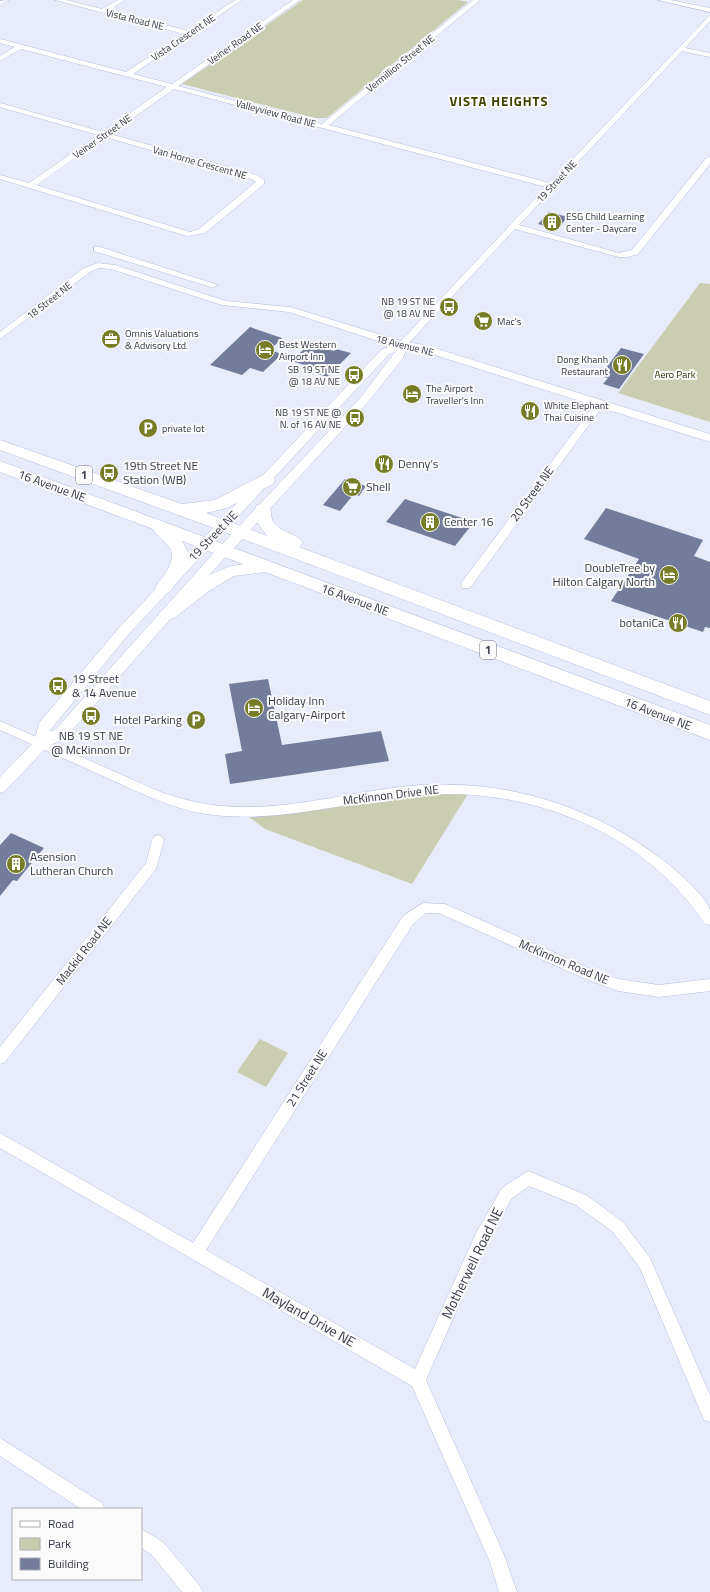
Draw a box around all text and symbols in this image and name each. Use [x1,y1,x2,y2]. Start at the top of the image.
street label: Vista Road NE [104,5,166,34]
street label: Vista Crescent NE [148,10,219,64]
street label: Veiner Road NE [204,18,267,68]
street label: Vermillion Street NE [363,31,438,96]
district label: VISTA HEIGHTS [449,91,549,111]
street label: Valleyview Road NE [234,96,318,132]
street label: Veiner Street NE [70,110,135,162]
street label: Van Horne Crescent NE [151,142,249,183]
street label: 19 Street NE [533,156,580,206]
place label: ESG Child Learning Center - Daycare [566,209,644,236]
building icon: ESG Child Learning Center - Daycare [541,211,563,233]
street label: 18 Street NE [24,278,75,323]
place label: NB 19 ST NE @ 18 AV NE [381,294,435,321]
bus stop icon: NB 19 ST NE @ 18 AV NE [438,296,460,318]
supermarket icon: Mac's [472,310,494,332]
place label: Mac's [497,314,522,329]
place label: Omnis Valuations & Advisory Ltd. [125,326,199,353]
office icon: Omnis Valuations & Advisory Ltd. [100,328,122,350]
street label: 18 Avenue NE [374,331,436,360]
place label: Best Western Airport Inn [279,337,336,364]
hotel icon: Best Western Airport Inn [254,339,276,361]
place label: Dong Khanh Restaurant [557,352,608,379]
restaurant icon: Dong Khanh Restaurant [611,354,633,376]
place label: SB 19 ST NE @ 18 AV NE [288,362,340,389]
bus stop icon: SB 19 ST NE @ 18 AV NE [343,364,365,386]
park label: Aero Park [655,367,696,382]
place label: The Airport Traveller's Inn [426,381,484,408]
hotel icon: The Airport Traveller's Inn [401,383,423,405]
place label: White Elephant Thai Cuisine [544,398,609,425]
restaurant icon: White Elephant Thai Cuisine [519,400,541,422]
place label: NB 19 ST NE @ N. of 16 AV NE [275,405,341,432]
bus stop icon: NB 19 ST NE @ N. of 16 AV NE [344,407,366,429]
parking icon: private lot [137,417,159,439]
place label: private lot [162,421,205,436]
restaurant icon: Denny's [373,453,395,475]
place label: Denny's [398,454,439,473]
place label: 19th Street NE Station (WB) [123,456,198,489]
bus stop icon: 19th Street NE Station (WB) [98,462,120,484]
street label: 20 Street NE [505,462,558,525]
street label: 16 Avenue NE [16,464,89,507]
road number: 1 [76,466,92,484]
supermarket icon: Shell [341,476,363,498]
place label: Shell [366,477,391,496]
street label: 19 Street NE [183,506,242,565]
building icon: Center 16 [419,511,441,533]
place label: Center 16 [444,512,494,531]
place label: DoubleTree by Hilton Calgary North [553,558,655,591]
hotel icon: DoubleTree by Hilton Calgary North [658,564,680,586]
street label: 16 Avenue NE [319,578,392,621]
restaurant icon: botaniCa [667,612,689,634]
place label: botaniCa [620,613,664,632]
road number: 1 [480,641,496,659]
place label: 19 Street & 14 Avenue [72,669,137,702]
bus stop icon: 19 Street & 14 Avenue [47,675,69,697]
place label: Holiday Inn Calgary-Airport [268,691,346,724]
street label: 16 Avenue NE [622,692,695,735]
hotel icon: Holiday Inn Calgary-Airport [243,697,265,719]
bus stop icon: NB 19 ST NE @ McKinnon Dr [80,705,102,727]
parking icon: Hotel Parking [185,709,207,731]
place label: Hotel Parking [114,710,182,729]
place label: NB 19 ST NE @ McKinnon Dr [51,726,131,759]
street label: McKinnon Drive NE [342,779,440,810]
place label: Asension Lutheran Church [30,847,113,880]
building icon: Asension Lutheran Church [5,853,27,875]
street label: Mackid Road NE [51,912,117,989]
street label: McKinnon Road NE [516,934,613,989]
street label: 21 Street NE [281,1045,332,1110]
street label: Motherwell Road NE [436,1203,508,1322]
street label: Mayland Drive NE [259,1281,360,1352]
legend [12,1508,142,1580]
text: Road [48,1514,74,1533]
text: Park [48,1534,71,1553]
text: Building [48,1554,89,1573]

